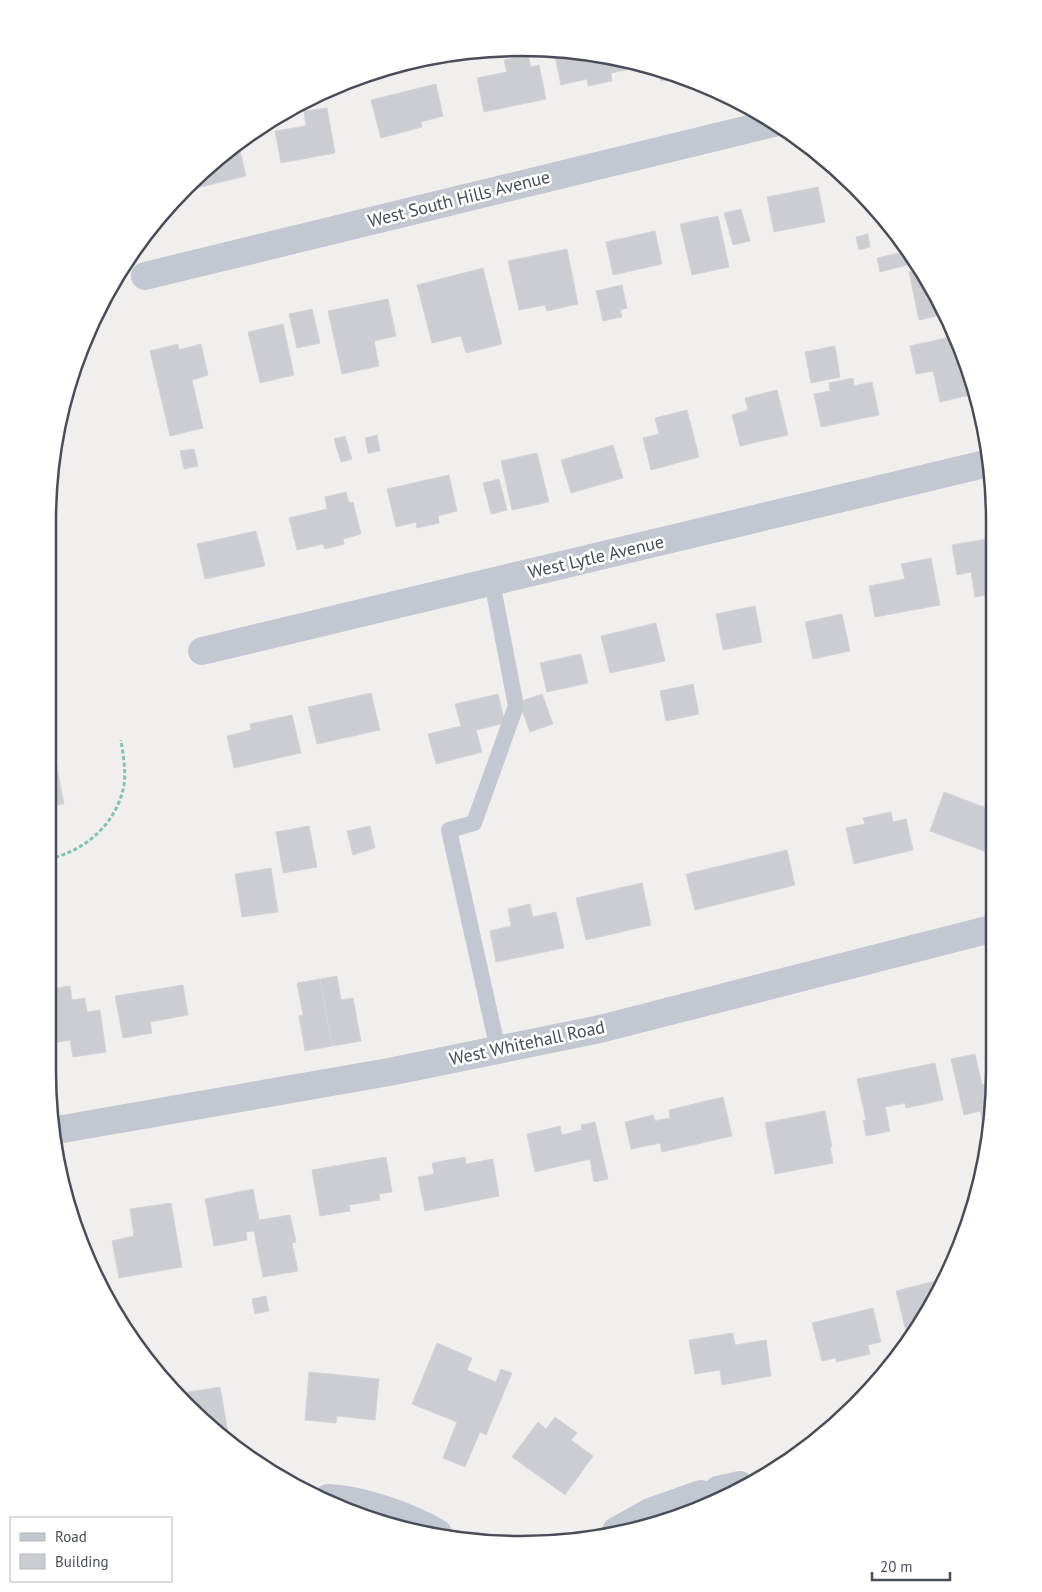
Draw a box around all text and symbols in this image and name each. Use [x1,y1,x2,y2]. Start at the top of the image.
street label: West South Hills Avenue [365,165,552,232]
street label: West Lytle Avenue [526,530,666,583]
street label: West Whitehall Road [447,1015,607,1070]
legend [10,1517,172,1582]
text: Road [55,1527,87,1546]
scale bar [872,1550,950,1582]
text: Building [55,1552,109,1571]
text: 20 m [880,1557,913,1576]

